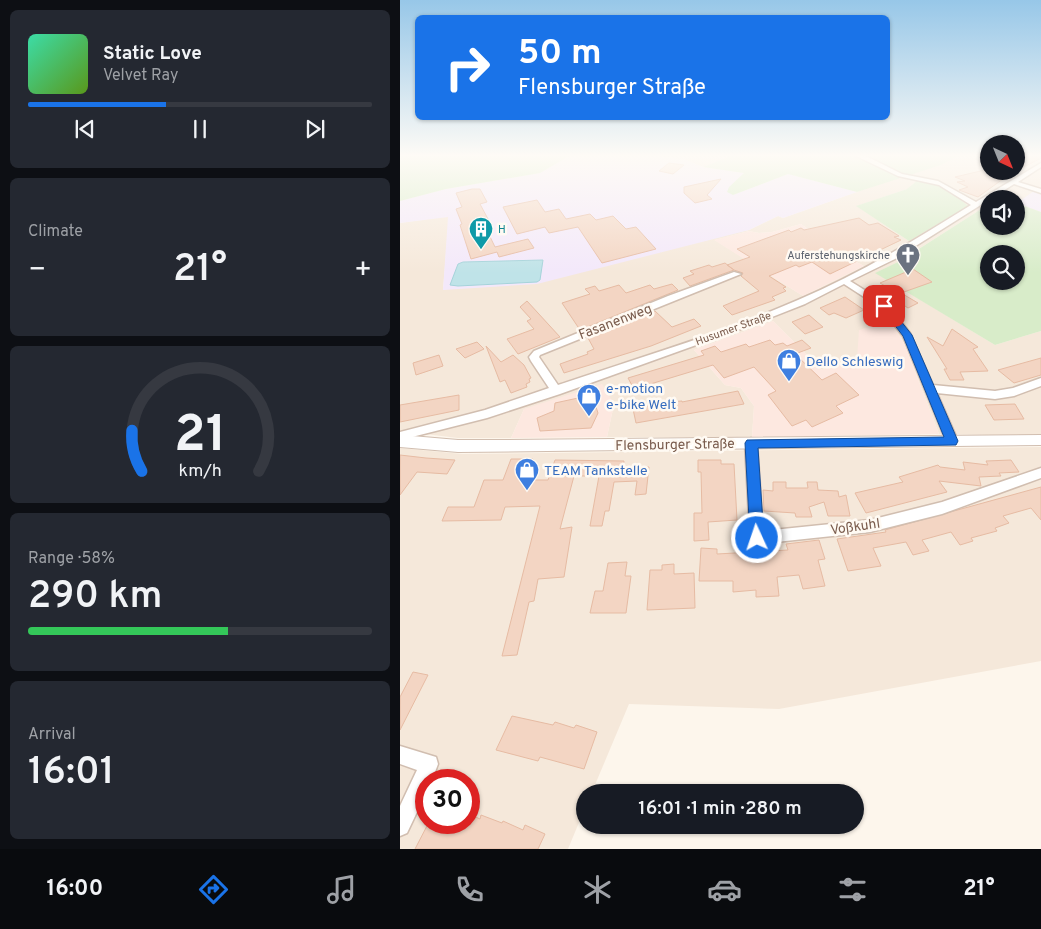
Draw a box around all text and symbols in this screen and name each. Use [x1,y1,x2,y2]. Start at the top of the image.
text: 50 m [518,32,602,76]
icon: right [435,35,500,100]
text: Static Love [103,42,202,66]
text: Velvet Ray [103,66,178,86]
text: Flensburger Straße [518,75,706,102]
icon: previous [71,115,99,143]
icon: pause [186,115,214,143]
icon: next [301,115,329,143]
north arrow [980,135,1025,180]
map controls [980,135,1025,290]
button: sound [980,190,1025,235]
building icon: H [468,216,494,250]
text: Climate [28,222,83,242]
place label: H [498,223,506,237]
church icon: Auferstehungskirche [895,242,921,276]
button: search [980,245,1025,290]
text: 21° [173,246,227,295]
place label: Auferstehungskirche [787,249,890,263]
text: − [28,253,46,289]
text: + [354,253,372,289]
pin [863,285,905,327]
icon: arrive [870,292,898,320]
street label: Fasanenweg [576,301,655,344]
street label: Husumer Straße [694,309,773,349]
shop icon: Dello Schleswig [776,348,802,382]
place label: Dello Schleswig [806,354,903,371]
place label: e-motion e-bike Welt [606,381,676,414]
shop icon: e-motion e-bike Welt [576,383,602,417]
text: 21 [174,404,226,470]
street label: Flensburger Straße [615,436,735,455]
shop icon: TEAM Tankstelle [514,457,540,491]
text: km/h [178,460,222,483]
place label: TEAM Tankstelle [544,463,648,480]
position arrow [730,511,782,563]
street label: Voßkuhl [829,516,881,539]
text: Range · 58% [28,549,115,569]
text: 290 km [28,573,162,622]
text: Arrival [28,725,76,745]
text: 16:01 [28,749,115,798]
speed limit sign: 30 [415,769,480,834]
text: 16:01 · 1 min · 280 m [638,797,802,821]
icon: directions [196,872,231,907]
icon: music [324,872,359,907]
icon: phone [452,872,487,907]
icon: climate [580,872,615,907]
icon: car [707,872,742,907]
icon: filters [835,872,870,907]
text: 16:00 [46,876,103,903]
text: 21° [963,876,995,903]

